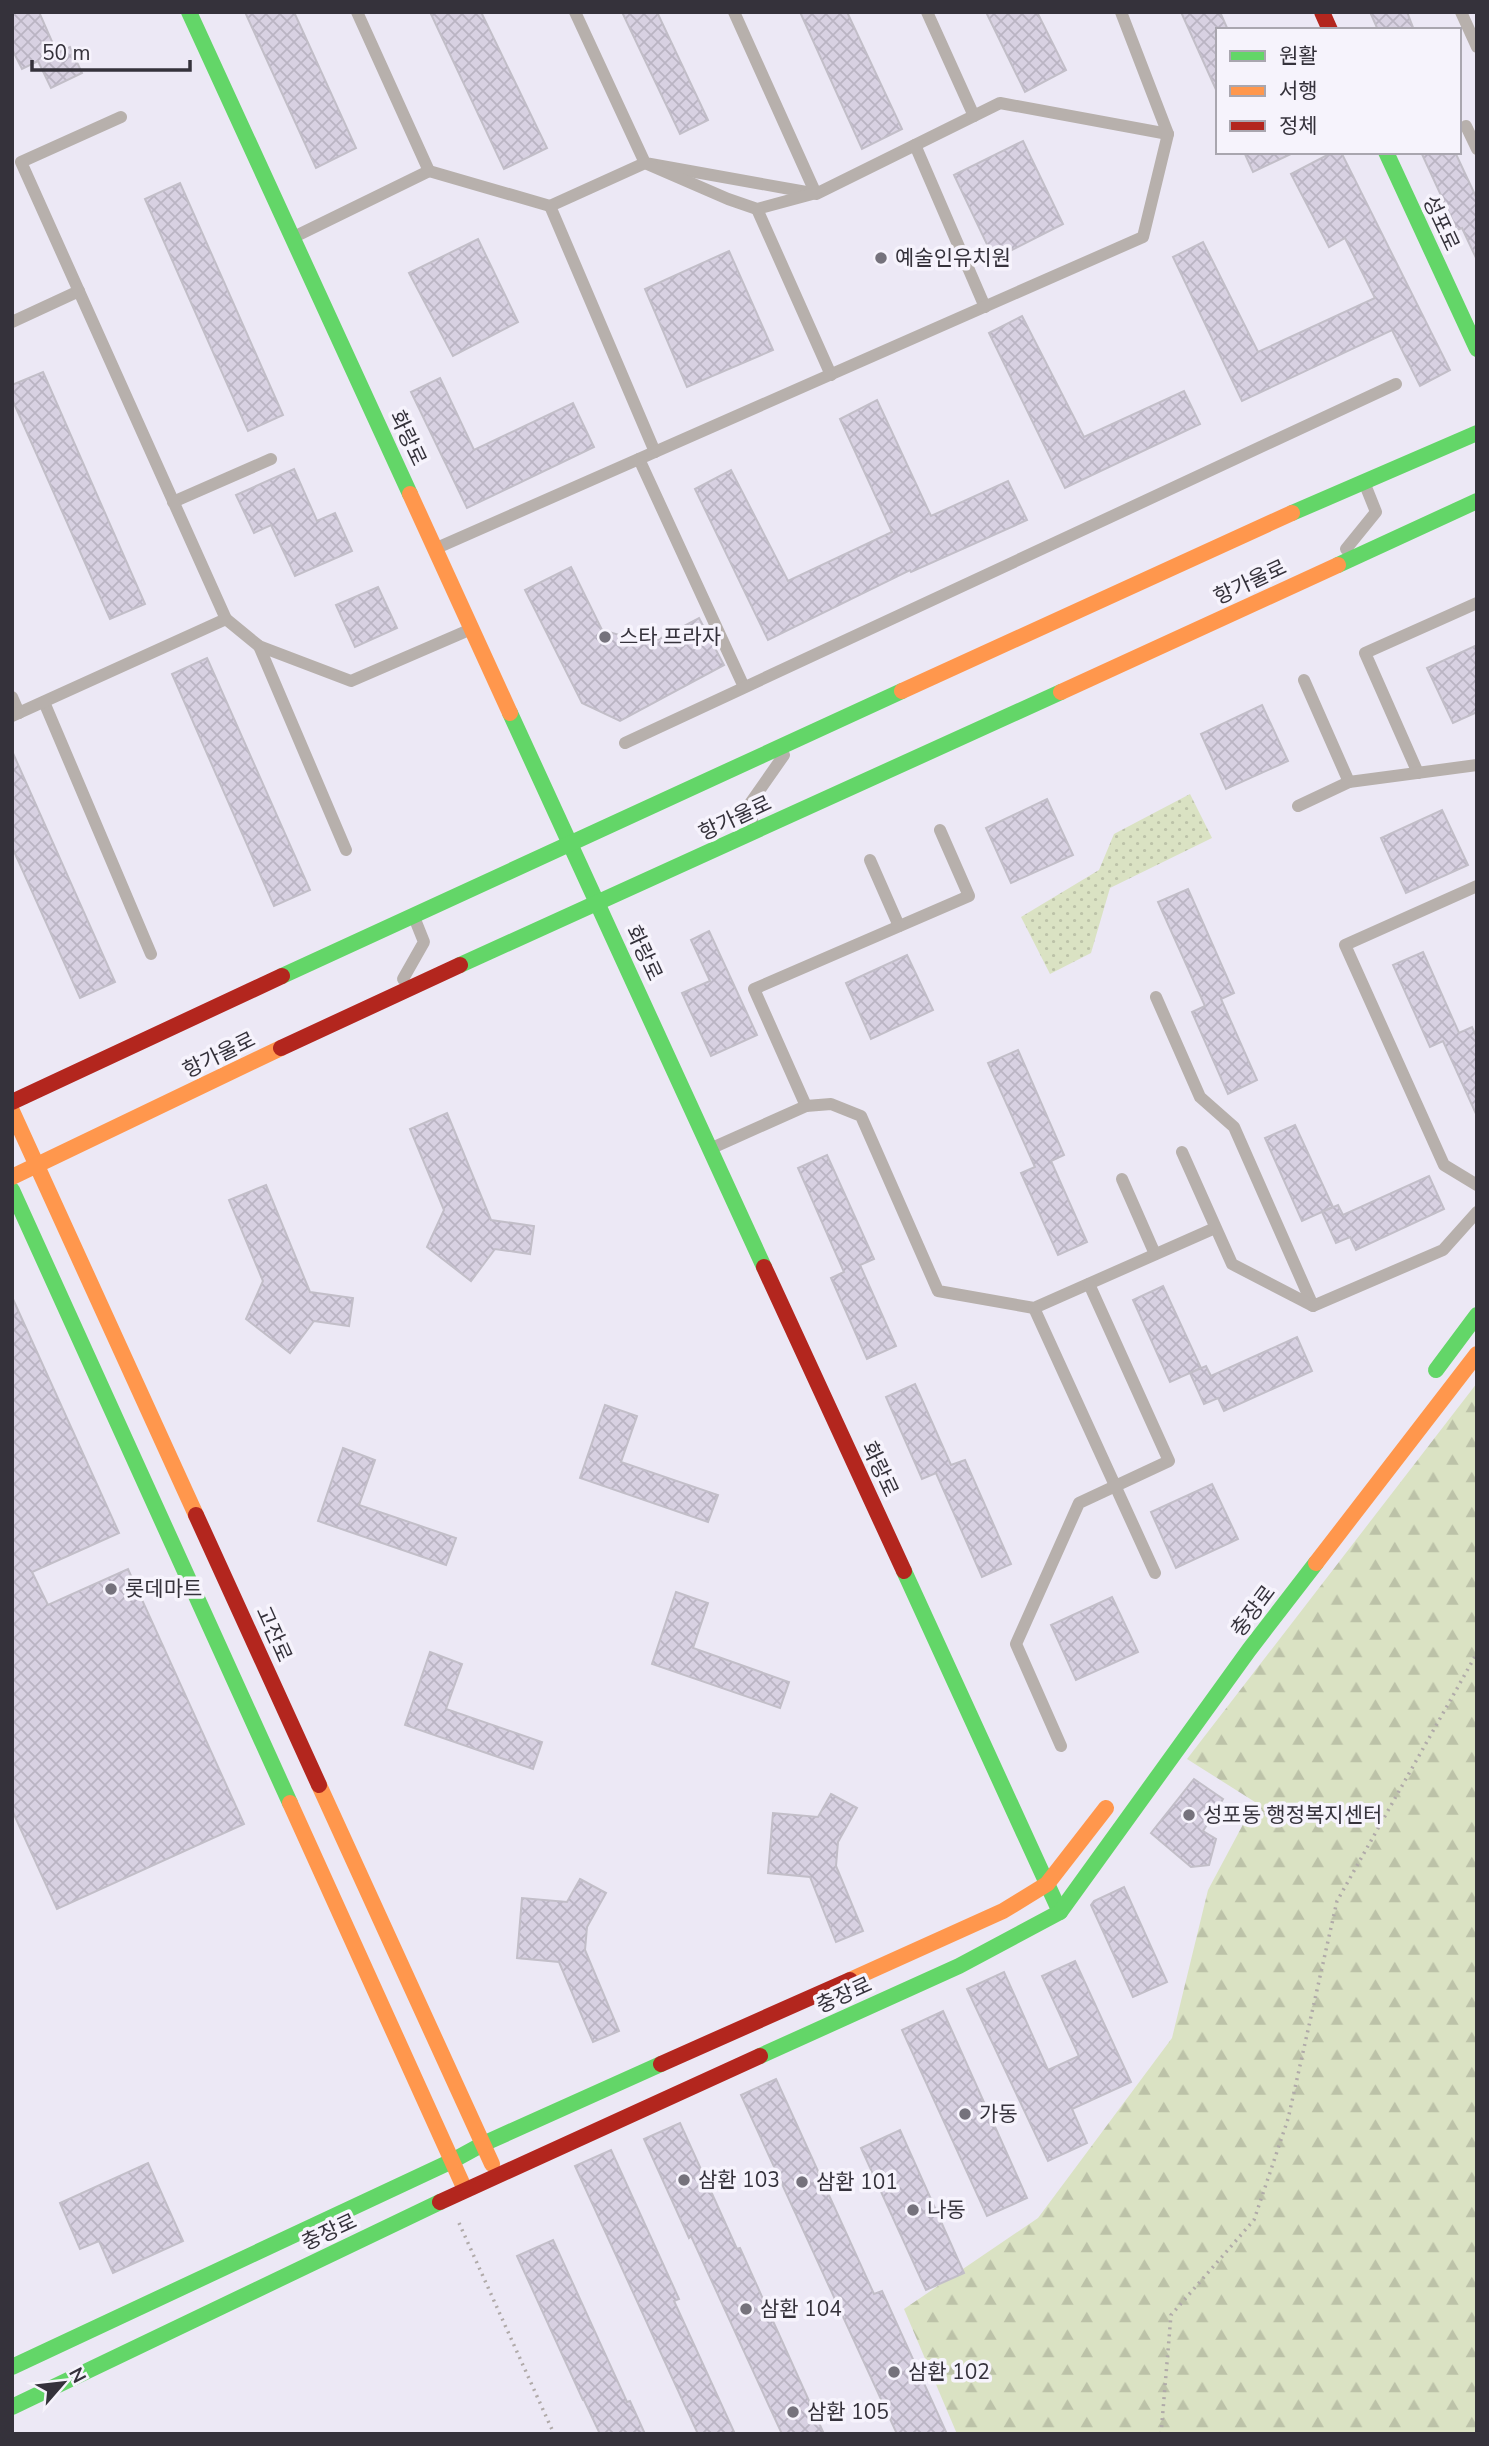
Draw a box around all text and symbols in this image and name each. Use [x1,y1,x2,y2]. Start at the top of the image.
scale bar [32,28,189,72]
legend [1216,28,1461,154]
text: 50 m [42,39,91,67]
text: 원활 [1279,42,1318,70]
text: 서행 [1279,77,1318,105]
text: 정체 [1279,112,1318,140]
street label: 성포로 [1416,191,1466,255]
place label: 예술인유치원 [895,244,1011,272]
marker: 예술인유치원 [873,250,889,266]
street label: 화랑로 [383,406,433,470]
street label: 항가울로 [1209,553,1291,611]
place label: 스타 프라자 [619,623,721,651]
marker: 스타 프라자 [597,629,613,645]
street label: 항가울로 [694,789,776,847]
street label: 화랑로 [619,921,669,985]
street label: 항가울로 [178,1025,260,1085]
street label: 화랑로 [855,1437,905,1501]
place label: 롯데마트 [125,1575,202,1603]
street label: 충장로 [1224,1579,1282,1643]
marker: 롯데마트 [103,1581,119,1597]
street label: 고잔로 [249,1602,299,1666]
place label: 성포동 행정복지센터 [1203,1801,1382,1829]
marker: 성포동 행정복지센터 [1181,1807,1197,1823]
street label: 충장로 [812,1970,876,2020]
place label: 가동 [979,2100,1018,2128]
marker: 가동 [957,2106,973,2122]
place label: 삼환 103 [698,2166,780,2194]
place label: 삼환 101 [816,2168,898,2196]
marker: 삼환 103 [676,2172,692,2188]
marker: 삼환 101 [794,2174,810,2190]
place label: 나동 [927,2196,966,2224]
marker: 나동 [905,2202,921,2218]
street label: 충장로 [297,2207,361,2257]
place label: 삼환 104 [760,2295,842,2323]
marker: 삼환 104 [738,2301,754,2317]
north arrow [28,2348,98,2418]
place label: 삼환 102 [908,2358,990,2386]
text: N [62,2363,92,2388]
marker: 삼환 102 [886,2364,902,2380]
place label: 삼환 105 [807,2398,889,2426]
marker: 삼환 105 [785,2404,801,2420]

